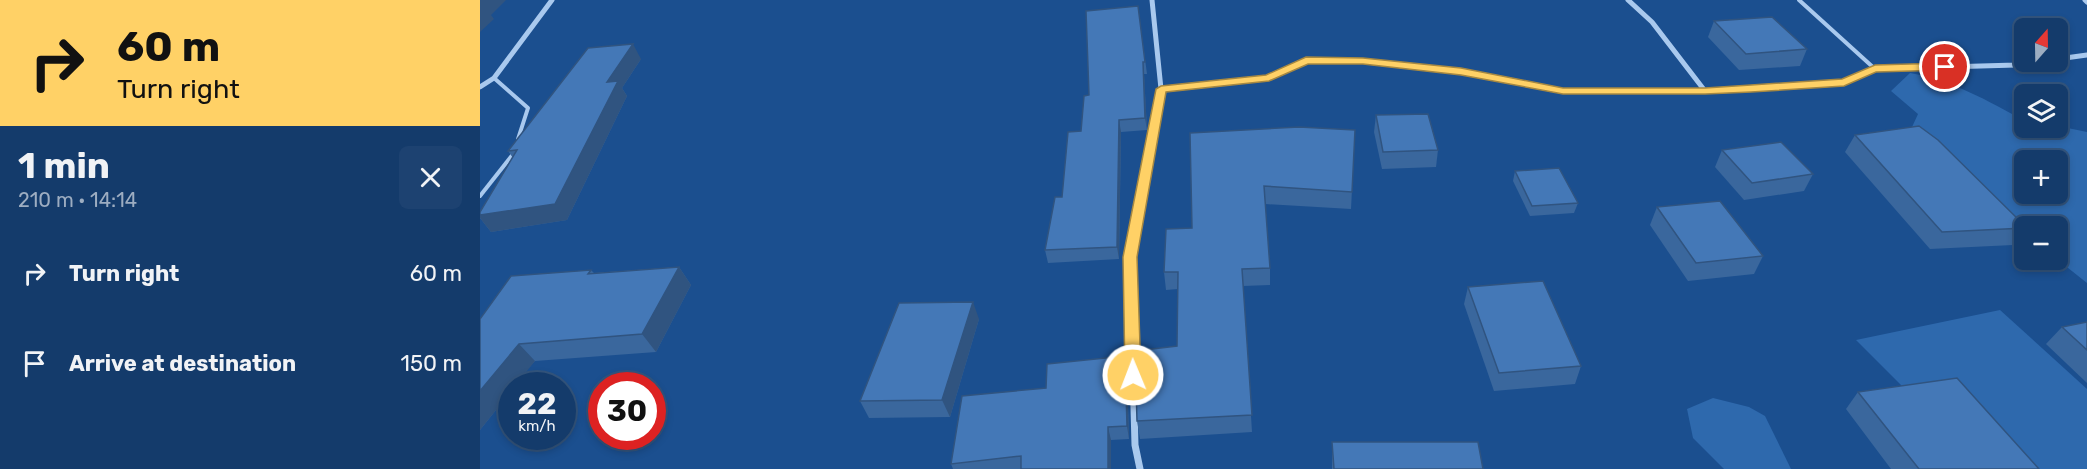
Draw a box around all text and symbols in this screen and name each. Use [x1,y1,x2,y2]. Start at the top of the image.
north arrow [2014,18,2068,72]
map controls [2014,18,2068,270]
text: 60 m [117,22,220,72]
icon: right [18,24,96,102]
pin [1919,41,1970,92]
icon: arrive [1928,50,1961,83]
text: Turn right [117,73,240,105]
button: layers [2014,84,2068,138]
text: 1 min [18,144,110,187]
button: close [399,146,462,209]
button: + [2014,150,2068,204]
text: 210 m · 14:14 [18,188,137,212]
button: − [2014,216,2068,270]
icon: right [18,257,51,290]
text: Turn right [69,260,179,287]
text: 60 m [410,260,462,287]
position arrow [1101,343,1165,407]
icon: arrive [18,347,51,380]
text: Arrive at destination [69,350,296,377]
text: 150 m [401,350,462,377]
speed limit sign: 30 [588,372,666,450]
text: 22 [518,386,557,422]
text: km/h [518,417,556,435]

